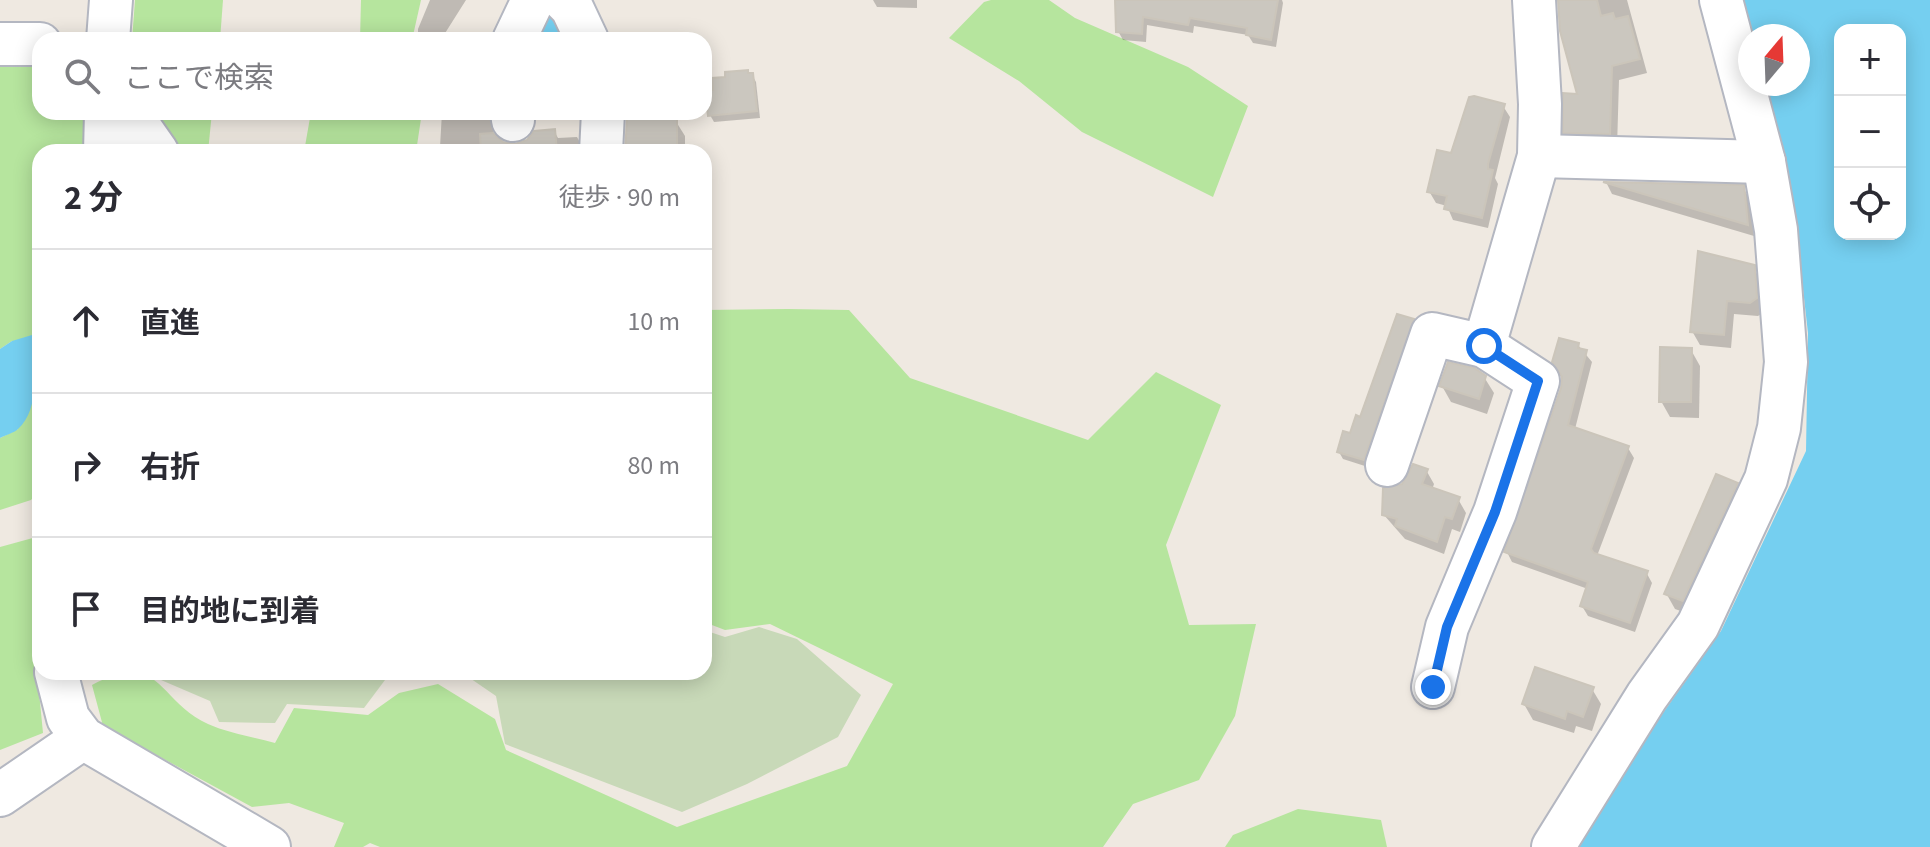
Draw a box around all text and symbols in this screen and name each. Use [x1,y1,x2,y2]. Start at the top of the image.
north arrow [1738,24,1810,96]
map controls [1834,24,1906,240]
button: + [1834,24,1906,96]
search box [32,32,712,120]
icon: search [60,54,104,98]
text: ここで検索 [124,57,274,100]
button: − [1834,96,1906,168]
button: locate [1834,168,1906,240]
text: 2 分 [64,174,123,223]
text: 徒歩 · 90 m [559,179,680,216]
icon: ahead [64,299,108,343]
text: 直進 [140,302,200,345]
text: 10 m [627,303,680,340]
route start [1466,328,1502,364]
icon: right [64,443,108,487]
text: 右折 [140,446,200,489]
text: 80 m [627,447,680,484]
icon: arrive [64,587,108,631]
text: 目的地に到着 [140,590,320,633]
route end [1415,669,1451,705]

